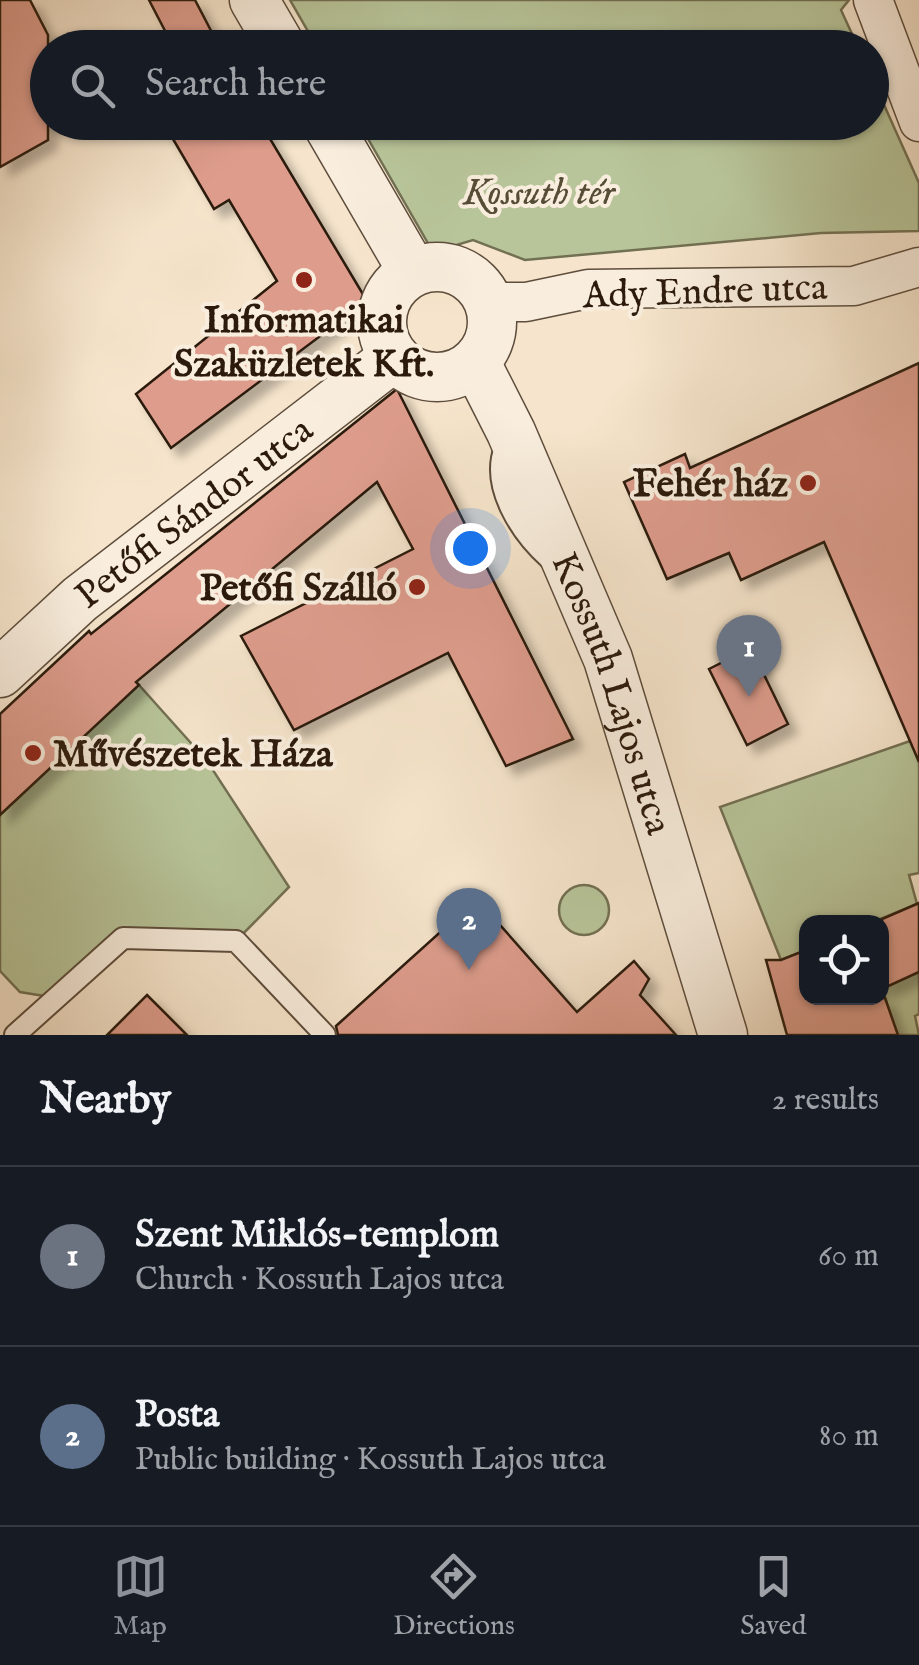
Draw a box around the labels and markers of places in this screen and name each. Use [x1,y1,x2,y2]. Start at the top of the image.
marker: Informatikai Szaküzletek Kft. [293,269,315,291]
place label: Informatikai Szaküzletek Kft. [174,298,434,390]
place label: Fehér ház [633,462,788,510]
marker: Fehér ház [797,472,819,494]
place label: Petőfi Szálló [200,566,397,614]
marker: Petőfi Szálló [406,576,428,598]
pin: 1 [716,614,782,697]
place label: Művészetek Háza [53,732,333,780]
marker: Művészetek Háza [22,742,44,764]
pin: 2 [436,888,502,970]

